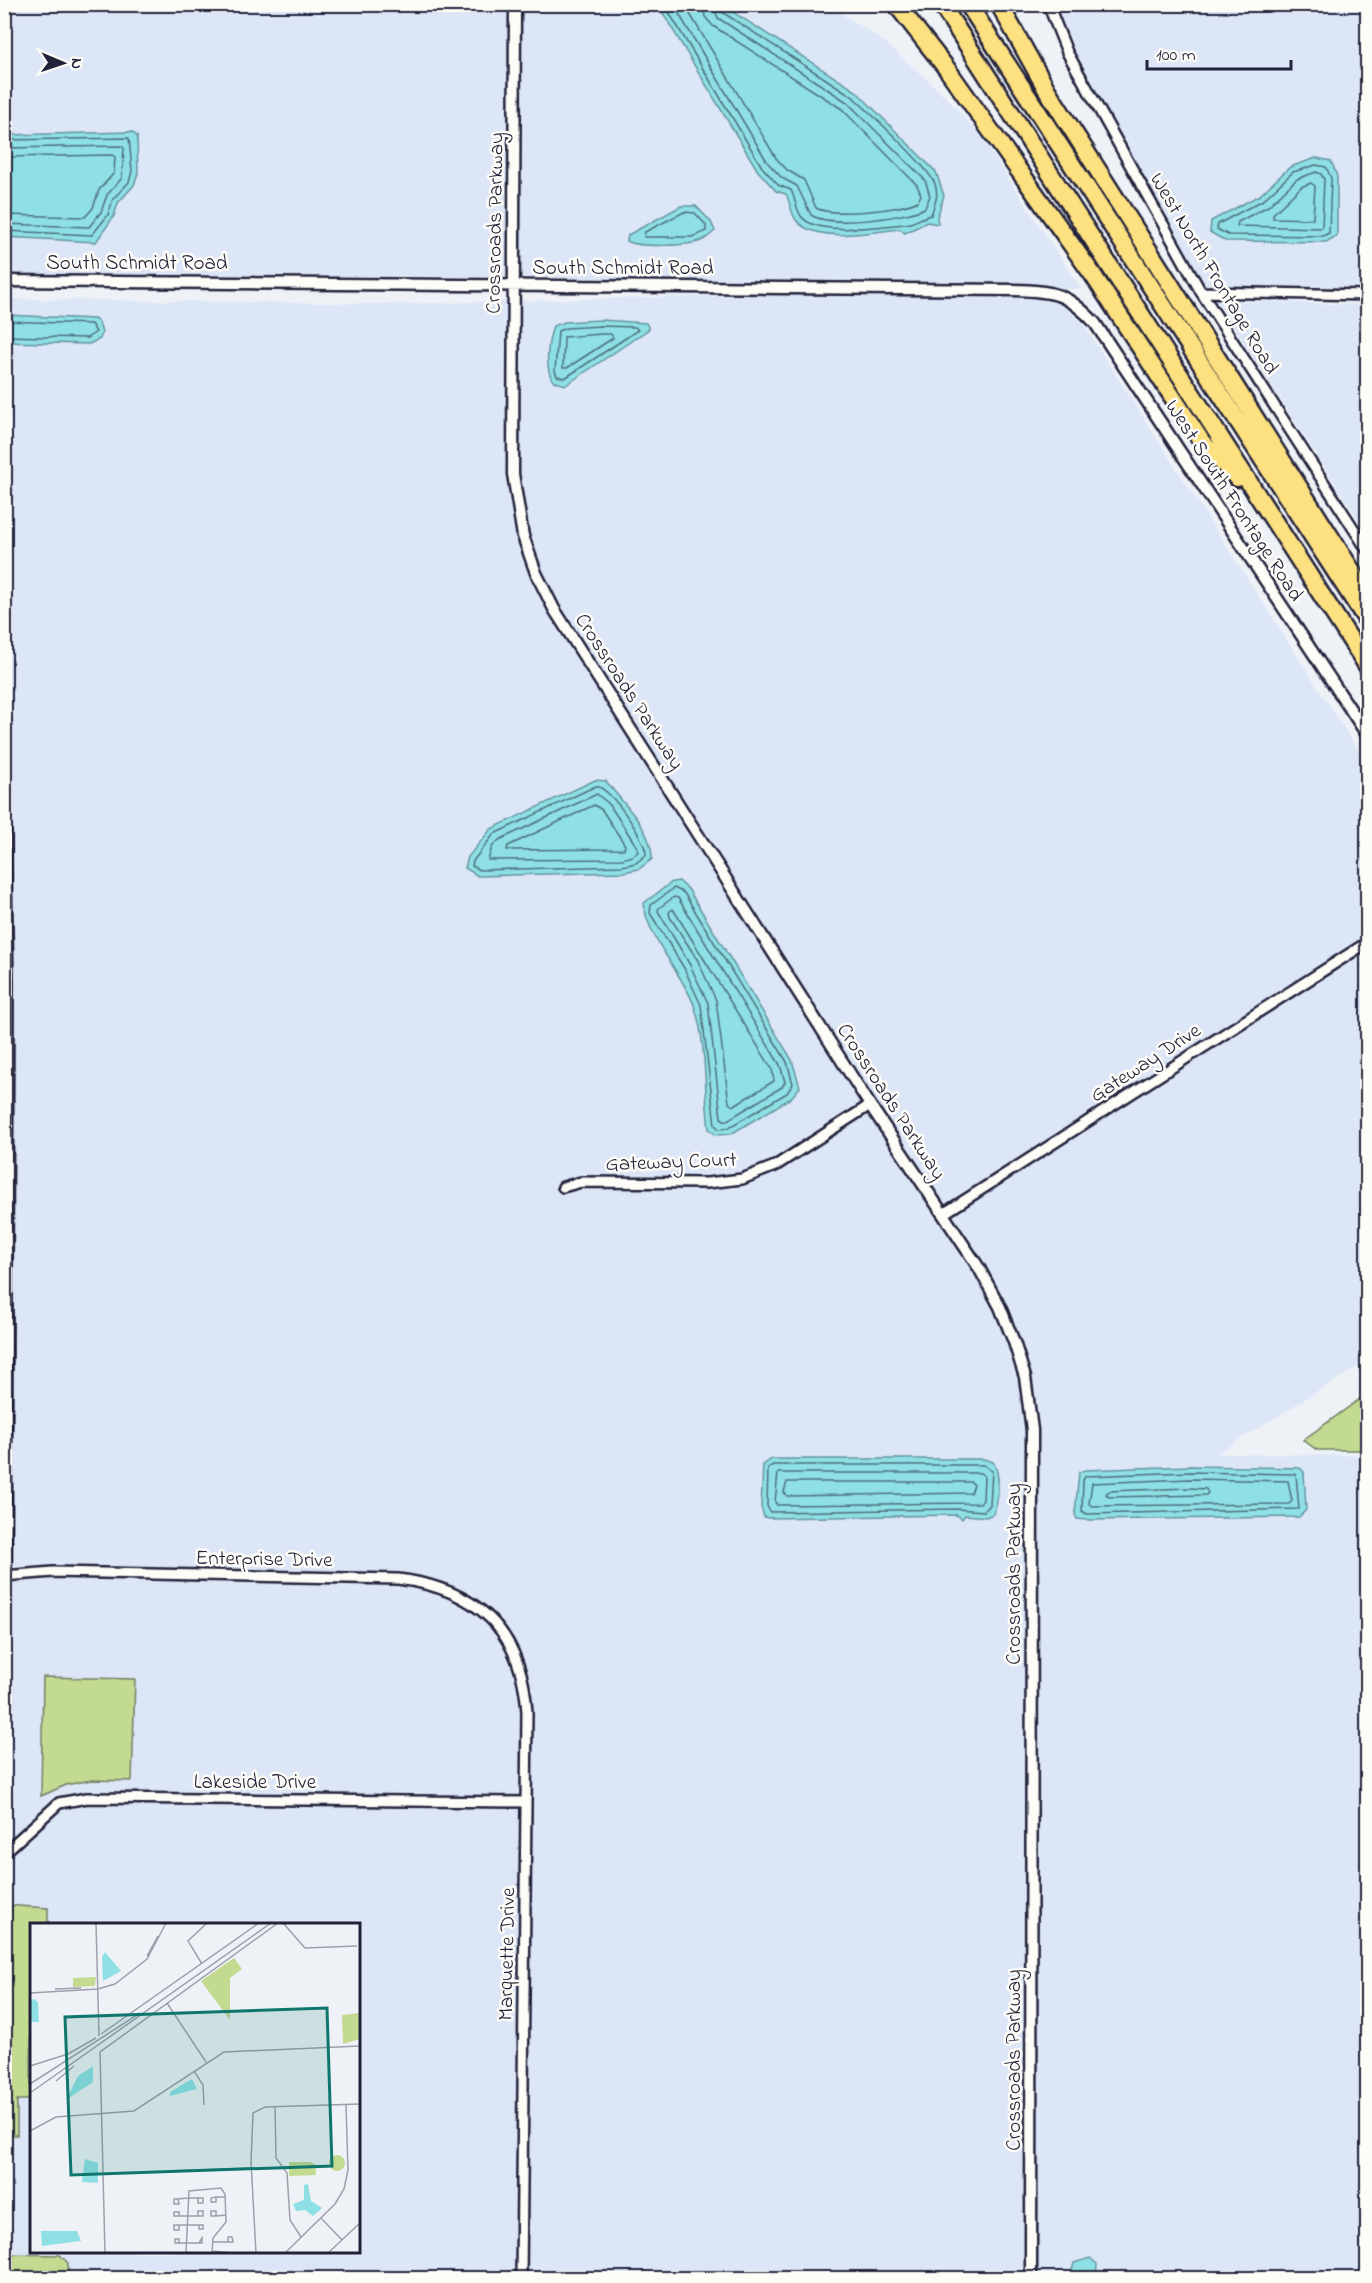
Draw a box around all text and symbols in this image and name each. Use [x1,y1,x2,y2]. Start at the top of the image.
north arrow [33,33,93,93]
scale bar [1147,33,1291,71]
text: 100 m [1156,43,1196,69]
text: N [64,58,88,69]
street label: Crossroads Parkway [479,132,515,314]
street label: West North Frontage Road [1139,168,1286,382]
street label: South Schmidt Road [46,249,228,279]
street label: South Schmidt Road [532,254,714,284]
street label: West South Frontage Road [1155,394,1310,609]
street label: Crossroads Parkway [565,608,690,777]
street label: Gateway Drive [1085,1016,1209,1112]
street label: Crossroads Parkway [827,1018,952,1187]
street label: Gateway Court [605,1146,737,1182]
street label: Crossroads Parkway [1000,1483,1032,1665]
street label: Enterprise Drive [195,1544,333,1576]
street label: Lakeside Drive [194,1768,317,1798]
street label: Marquette Drive [492,1887,524,2021]
inset map [30,1923,360,2253]
street label: Crossroads Parkway [1000,1969,1032,2151]

